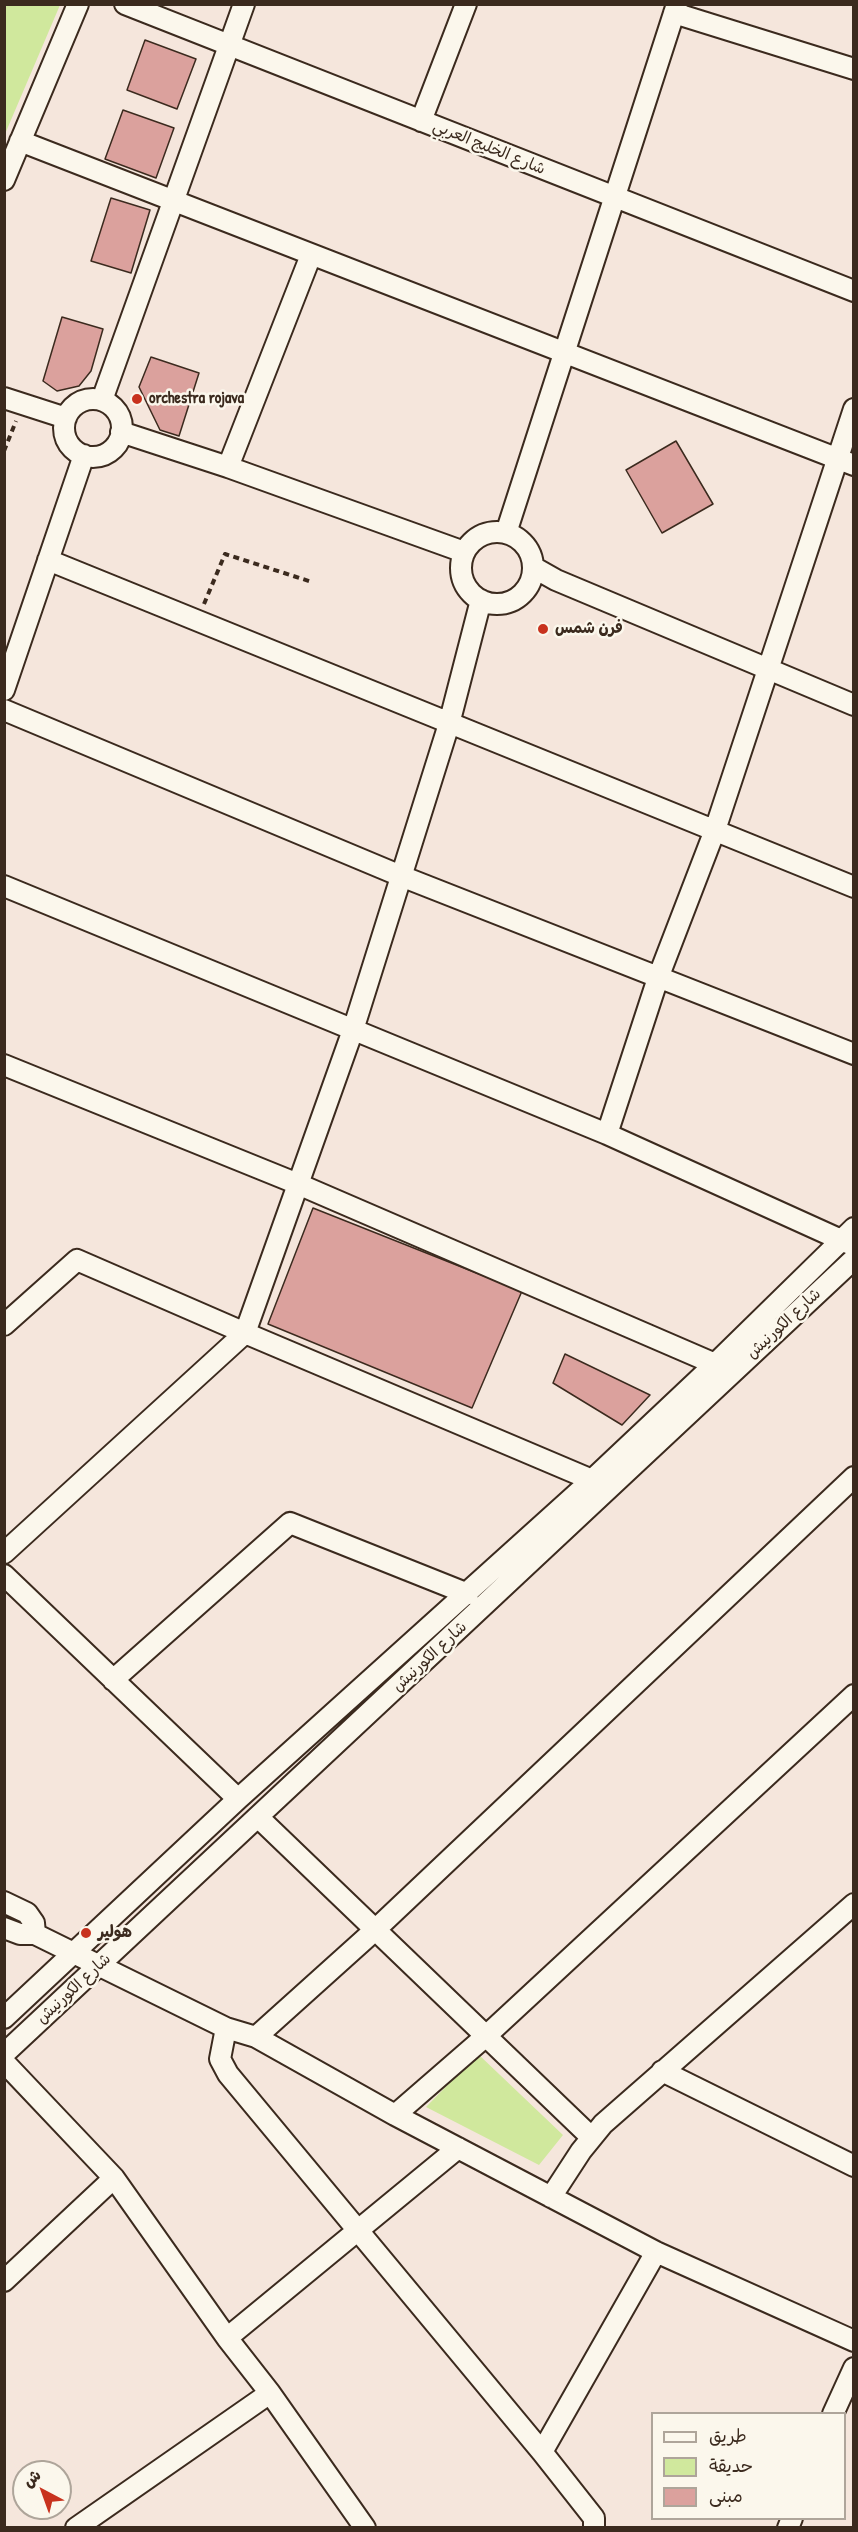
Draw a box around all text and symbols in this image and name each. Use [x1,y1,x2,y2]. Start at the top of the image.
street label: شارع الخليج العربي [430,117,548,179]
place label: orchestra rojava [149,389,244,409]
marker: orchestra rojava [130,392,144,406]
place label: فرن شمس [555,619,623,639]
marker: فرن شمس [536,622,550,636]
street label: شارع الكورنيش [743,1285,825,1363]
street label: شارع الكورنيش [389,1618,471,1696]
place label: هولير [98,1923,132,1943]
marker: هولير [79,1926,93,1940]
street label: شارع الكورنيش [33,1950,115,2028]
legend [651,2412,846,2520]
text: طريق [709,2423,747,2448]
text: حديقة [709,2453,753,2478]
north arrow [12,2460,72,2520]
text: ش [18,2464,45,2492]
text: مبنى [709,2483,743,2508]

